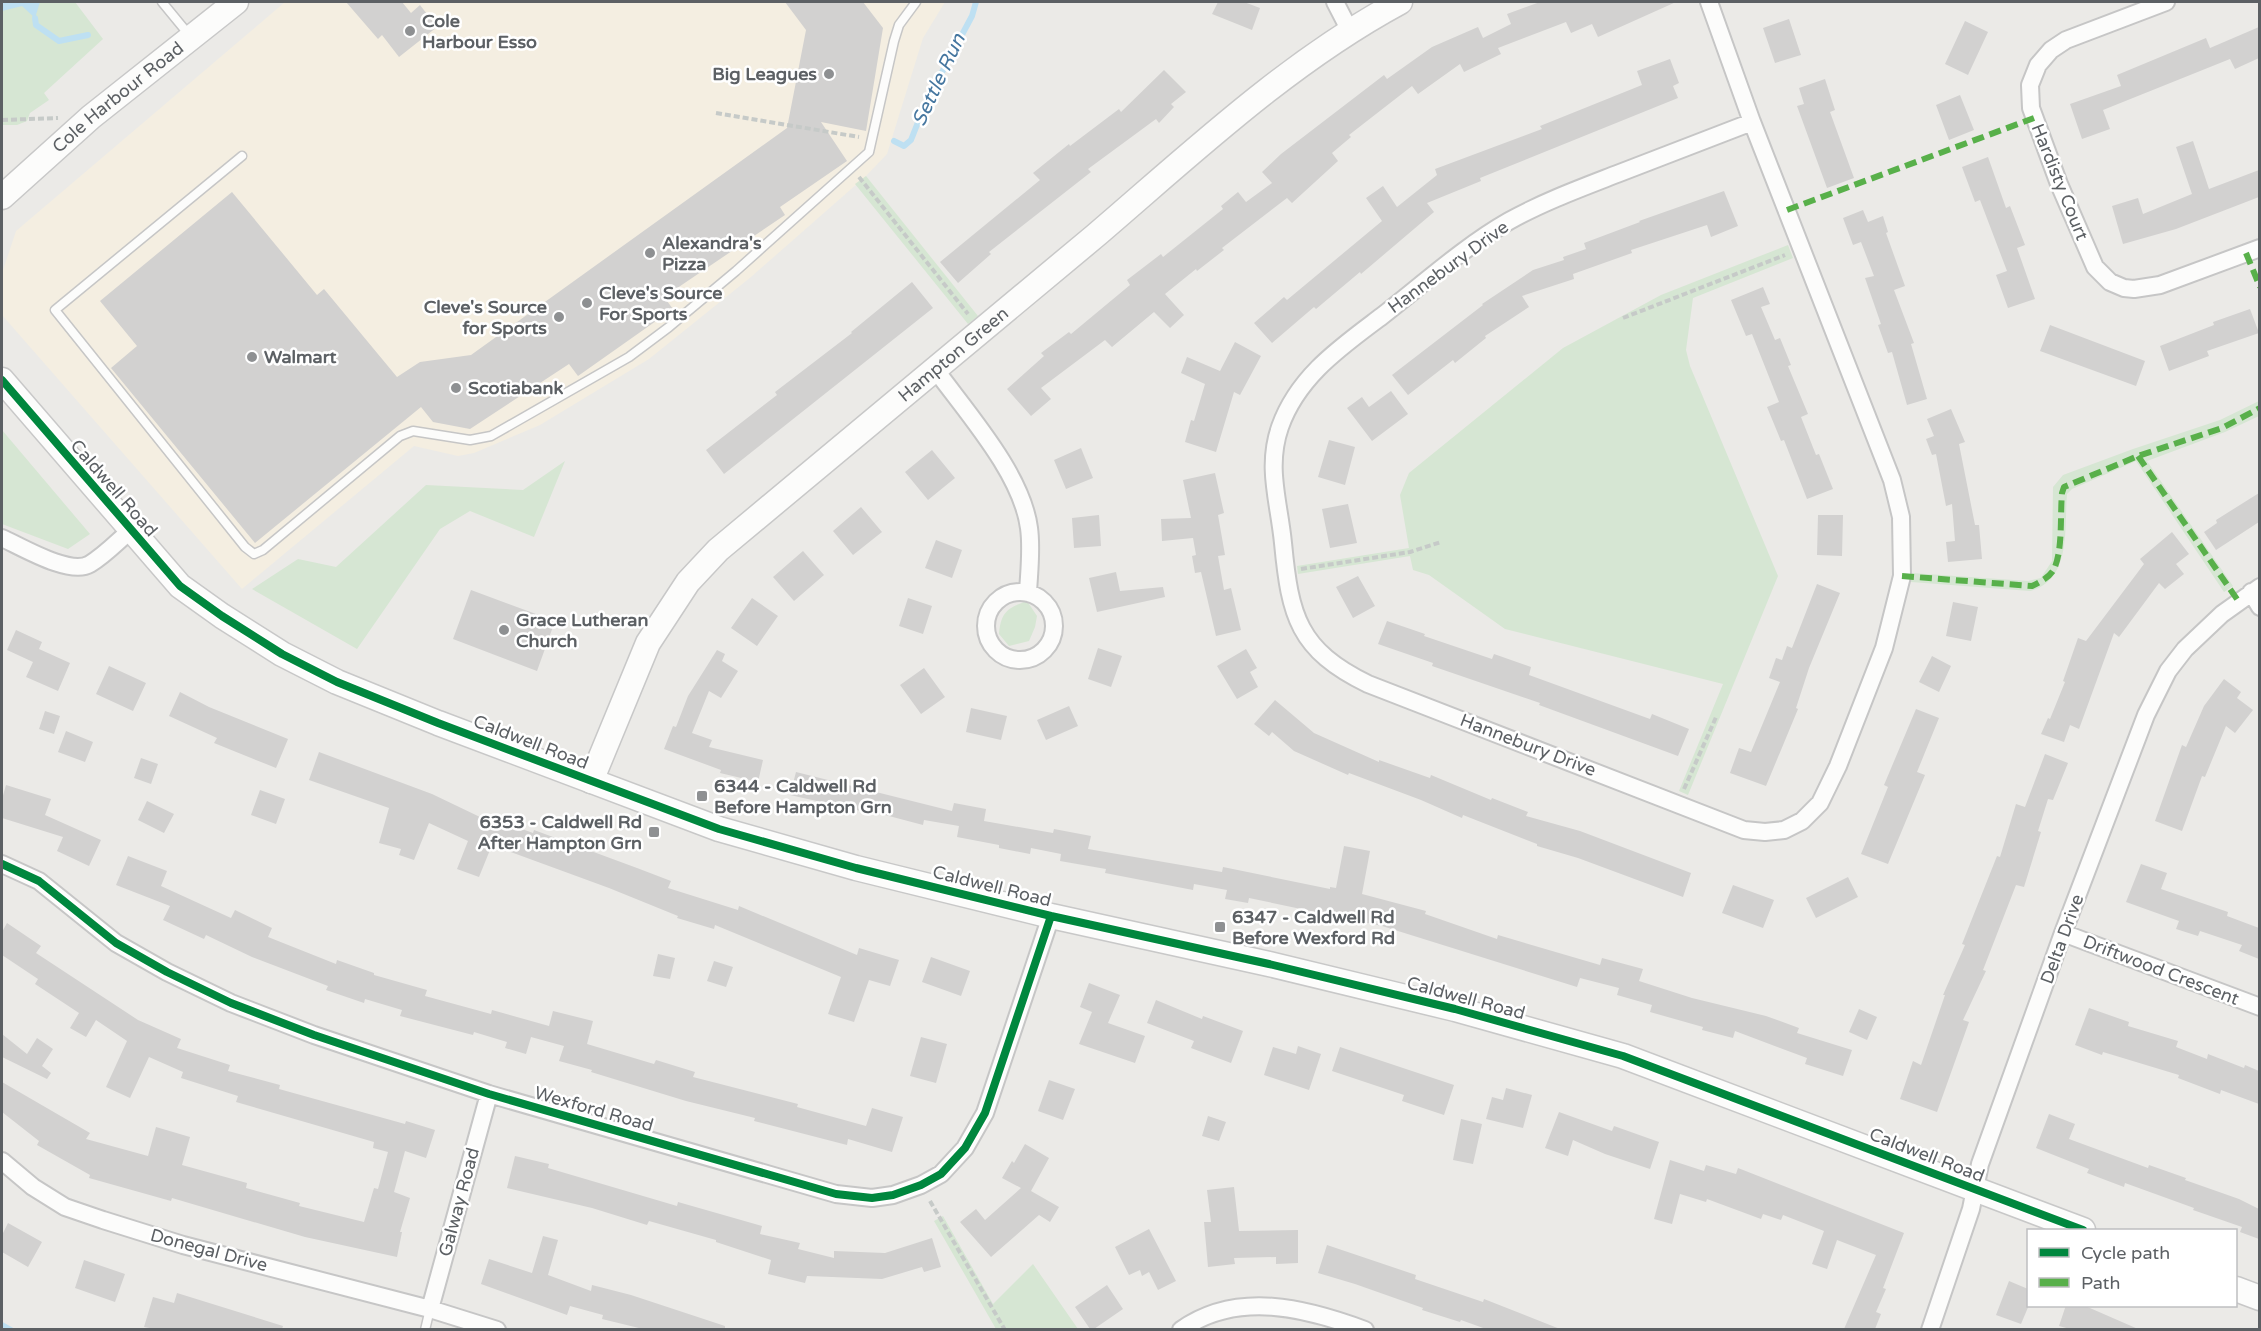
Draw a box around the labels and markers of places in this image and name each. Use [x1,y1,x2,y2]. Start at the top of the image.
place label: Cole Harbour Esso [422,10,537,53]
marker: Cole Harbour Esso [403,24,417,38]
place label: Big Leagues [712,63,817,85]
marker: Big Leagues [822,67,836,81]
place label: Alexandra's Pizza [662,232,762,275]
marker: Alexandra's Pizza [643,246,657,260]
place label: Cleve's Source For Sports [599,282,722,325]
place label: Cleve's Source for Sports [424,296,547,339]
marker: Cleve's Source For Sports [580,296,594,310]
marker: Cleve's Source for Sports [552,310,566,324]
place label: Walmart [264,346,337,368]
marker: Walmart [245,350,259,364]
place label: Scotiabank [468,377,563,399]
marker: Scotiabank [449,381,463,395]
place label: Grace Lutheran Church [516,609,648,652]
marker: Grace Lutheran Church [497,623,511,637]
place label: 6344 - Caldwell Rd Before Hampton Grn [714,775,892,818]
marker: 6344 - Caldwell Rd Before Hampton Grn [695,789,709,803]
place label: 6353 - Caldwell Rd After Hampton Grn [477,811,642,854]
marker: 6353 - Caldwell Rd After Hampton Grn [647,825,661,839]
place label: 6347 - Caldwell Rd Before Wexford Rd [1232,906,1395,949]
marker: 6347 - Caldwell Rd Before Wexford Rd [1213,920,1227,934]

